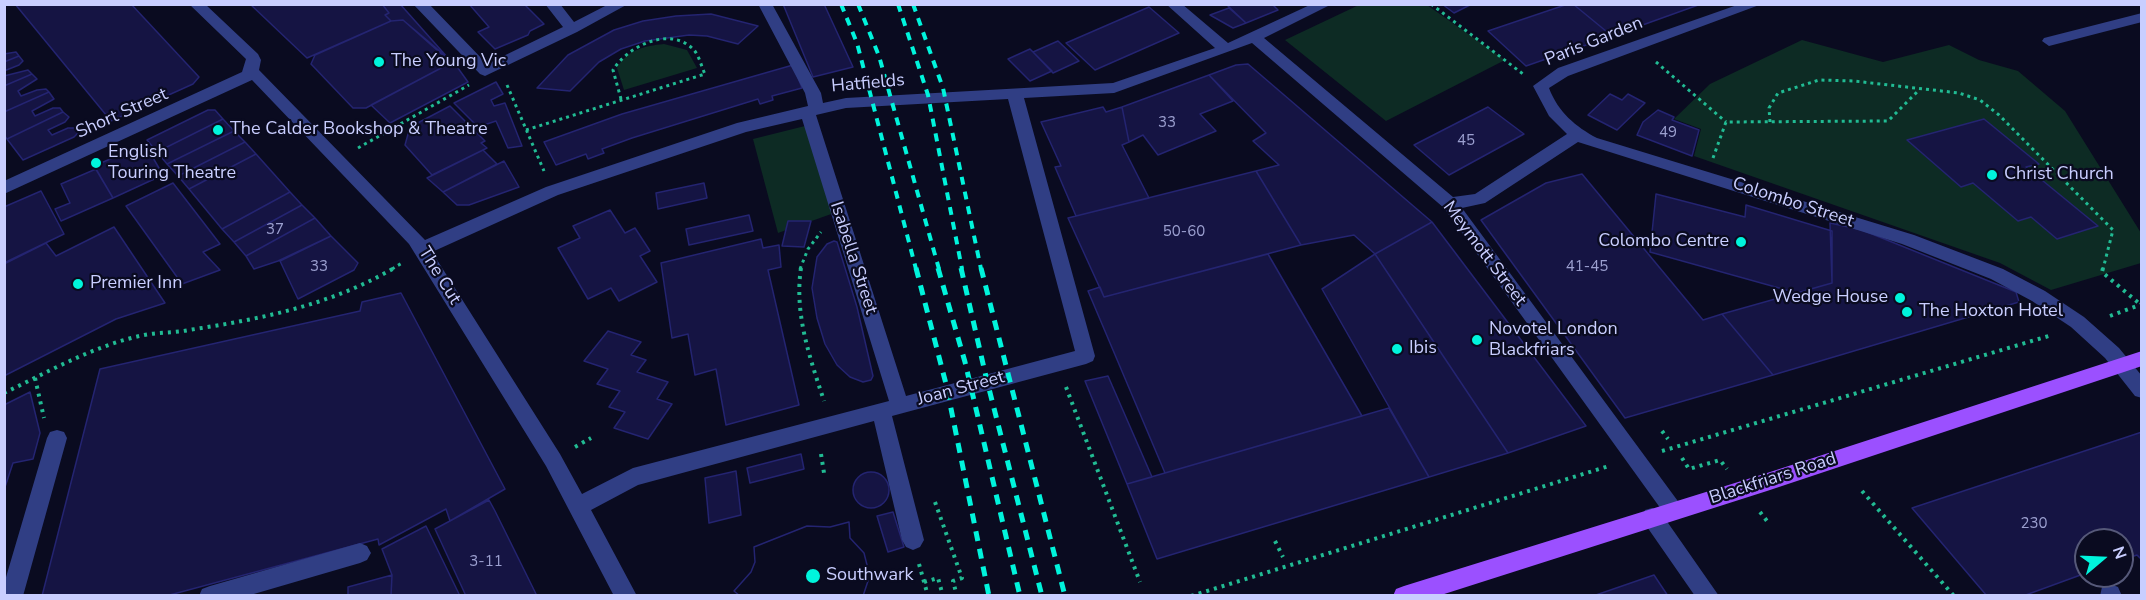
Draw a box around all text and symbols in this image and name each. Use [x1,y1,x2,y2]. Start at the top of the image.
street label: Paris Garden [1542,13,1646,71]
place label: The Young Vic [391,51,506,73]
marker: The Young Vic [372,55,386,69]
street label: Hatfields [830,70,906,98]
street label: Short Street [73,84,171,144]
house number: 33 [1158,114,1176,132]
place label: The Calder Bookshop & Theatre [230,119,488,141]
marker: The Calder Bookshop & Theatre [211,123,225,137]
house number: 49 [1659,124,1677,142]
house number: 45 [1457,132,1475,150]
place label: English Touring Theatre [108,142,236,184]
marker: English Touring Theatre [89,156,103,170]
place label: Christ Church [2004,164,2114,186]
marker: Christ Church [1985,168,1999,182]
street label: Colombo Street [1730,173,1856,233]
street label: Meymott Street [1438,197,1530,311]
street label: Isabella Street [825,199,881,317]
house number: 37 [266,221,284,239]
house number: 50-60 [1163,223,1205,241]
place label: Colombo Centre [1598,231,1729,253]
marker: Colombo Centre [1734,235,1748,249]
street label: The Cut [413,243,465,309]
house number: 33 [310,258,328,276]
house number: 41-45 [1566,258,1608,276]
place label: Premier Inn [90,273,182,295]
marker: Premier Inn [71,277,85,291]
place label: Wedge House [1772,287,1888,309]
marker: Wedge House [1893,291,1907,305]
place label: The Hoxton Hotel [1919,301,2063,323]
marker: The Hoxton Hotel [1900,305,1914,319]
place label: Novotel London Blackfriars [1489,319,1618,362]
marker: Novotel London Blackfriars [1470,333,1484,347]
place label: Ibis [1409,338,1437,360]
marker: Ibis [1390,342,1404,356]
street label: Joan Street [915,367,1007,411]
street label: Blackfriars Road [1707,448,1839,510]
house number: 230 [2021,515,2047,533]
north arrow [2074,528,2134,588]
text: N [2107,544,2131,562]
house number: 3-11 [469,553,503,571]
place label: Southwark [826,565,914,587]
marker: Southwark [804,567,822,585]

